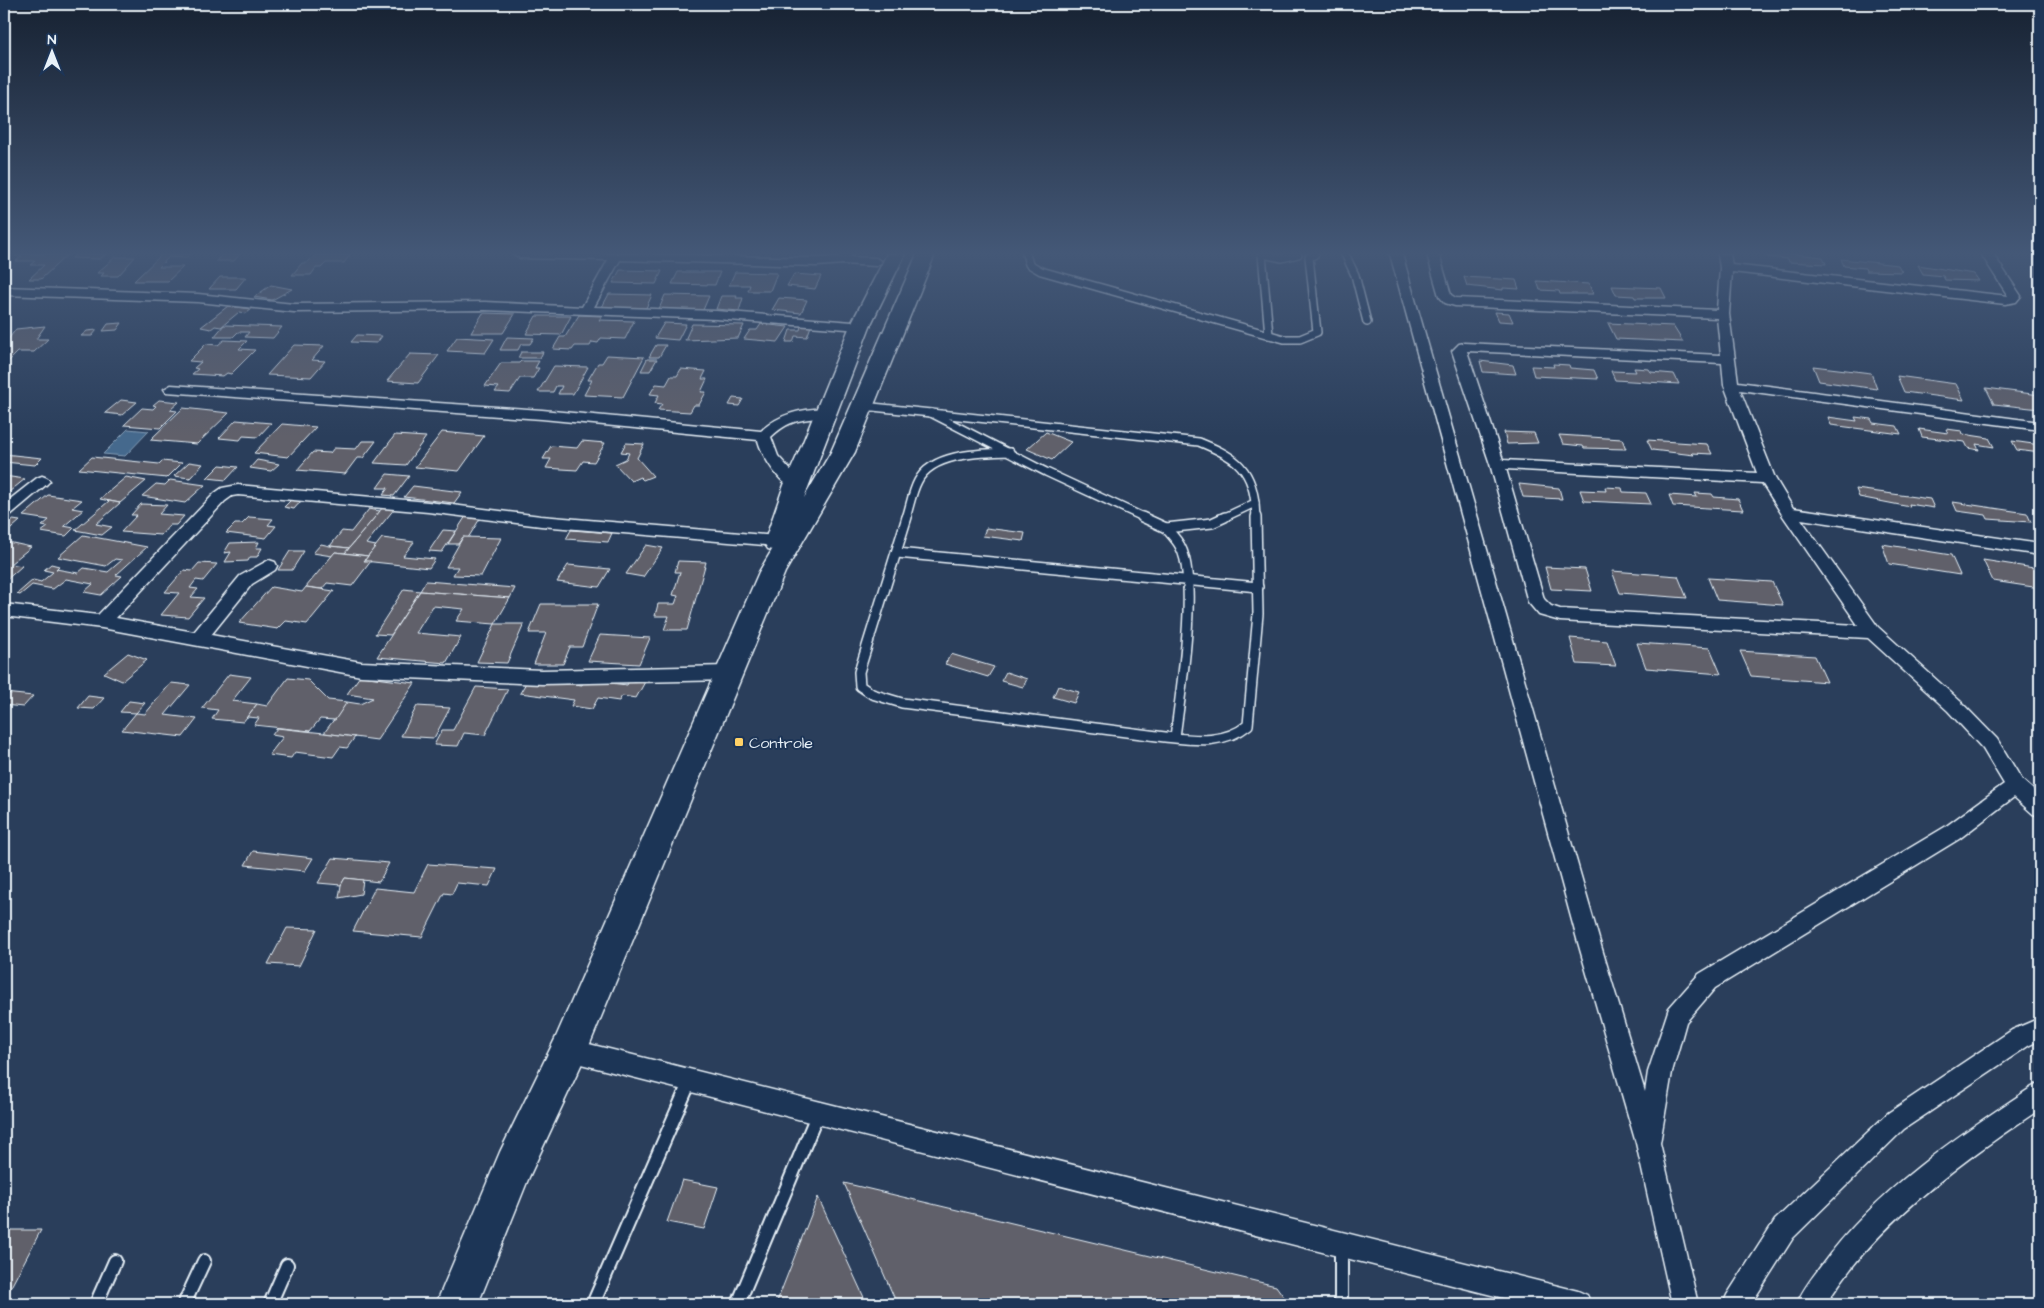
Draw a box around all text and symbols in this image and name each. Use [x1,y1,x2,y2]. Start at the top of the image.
north arrow [28,28,78,78]
text: N [48,30,57,50]
place label: Controle [749,732,813,754]
marker: Controle [733,736,745,748]

